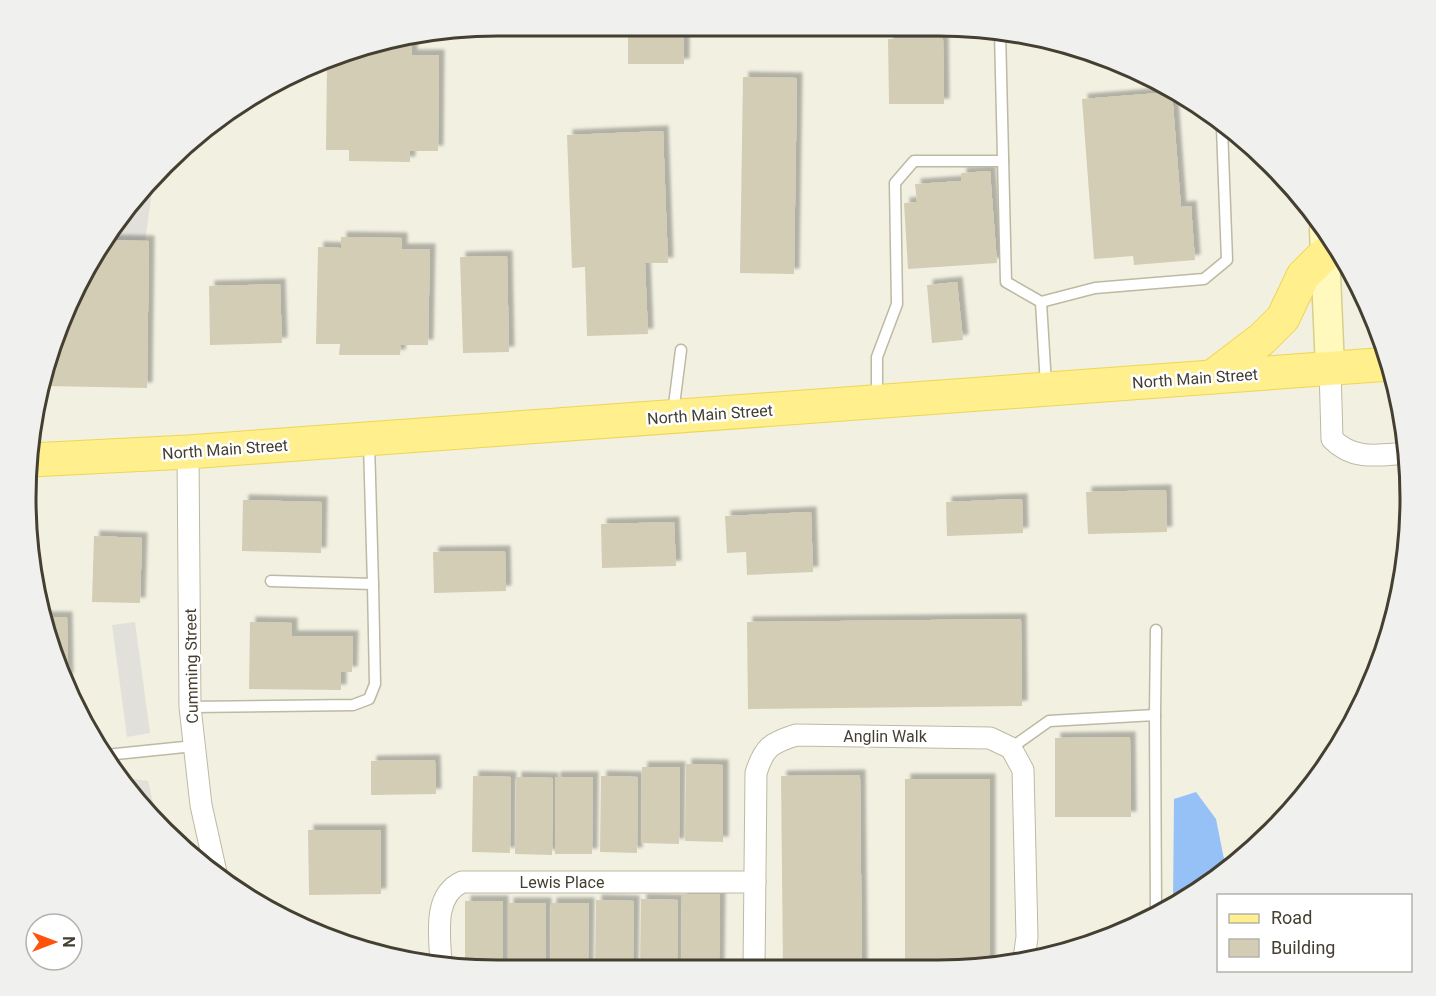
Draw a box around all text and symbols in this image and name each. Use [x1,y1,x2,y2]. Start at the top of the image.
street label: North Main Street [1132,365,1259,392]
street label: North Main Street [647,401,774,428]
street label: North Main Street [162,436,289,463]
street label: Cumming Street [181,608,202,724]
street label: Anglin Walk [843,727,928,746]
street label: Lewis Place [520,873,604,892]
legend [1217,894,1412,972]
text: Road [1271,907,1312,928]
north arrow [24,912,84,972]
text: N [59,936,78,948]
text: Building [1271,937,1335,958]

